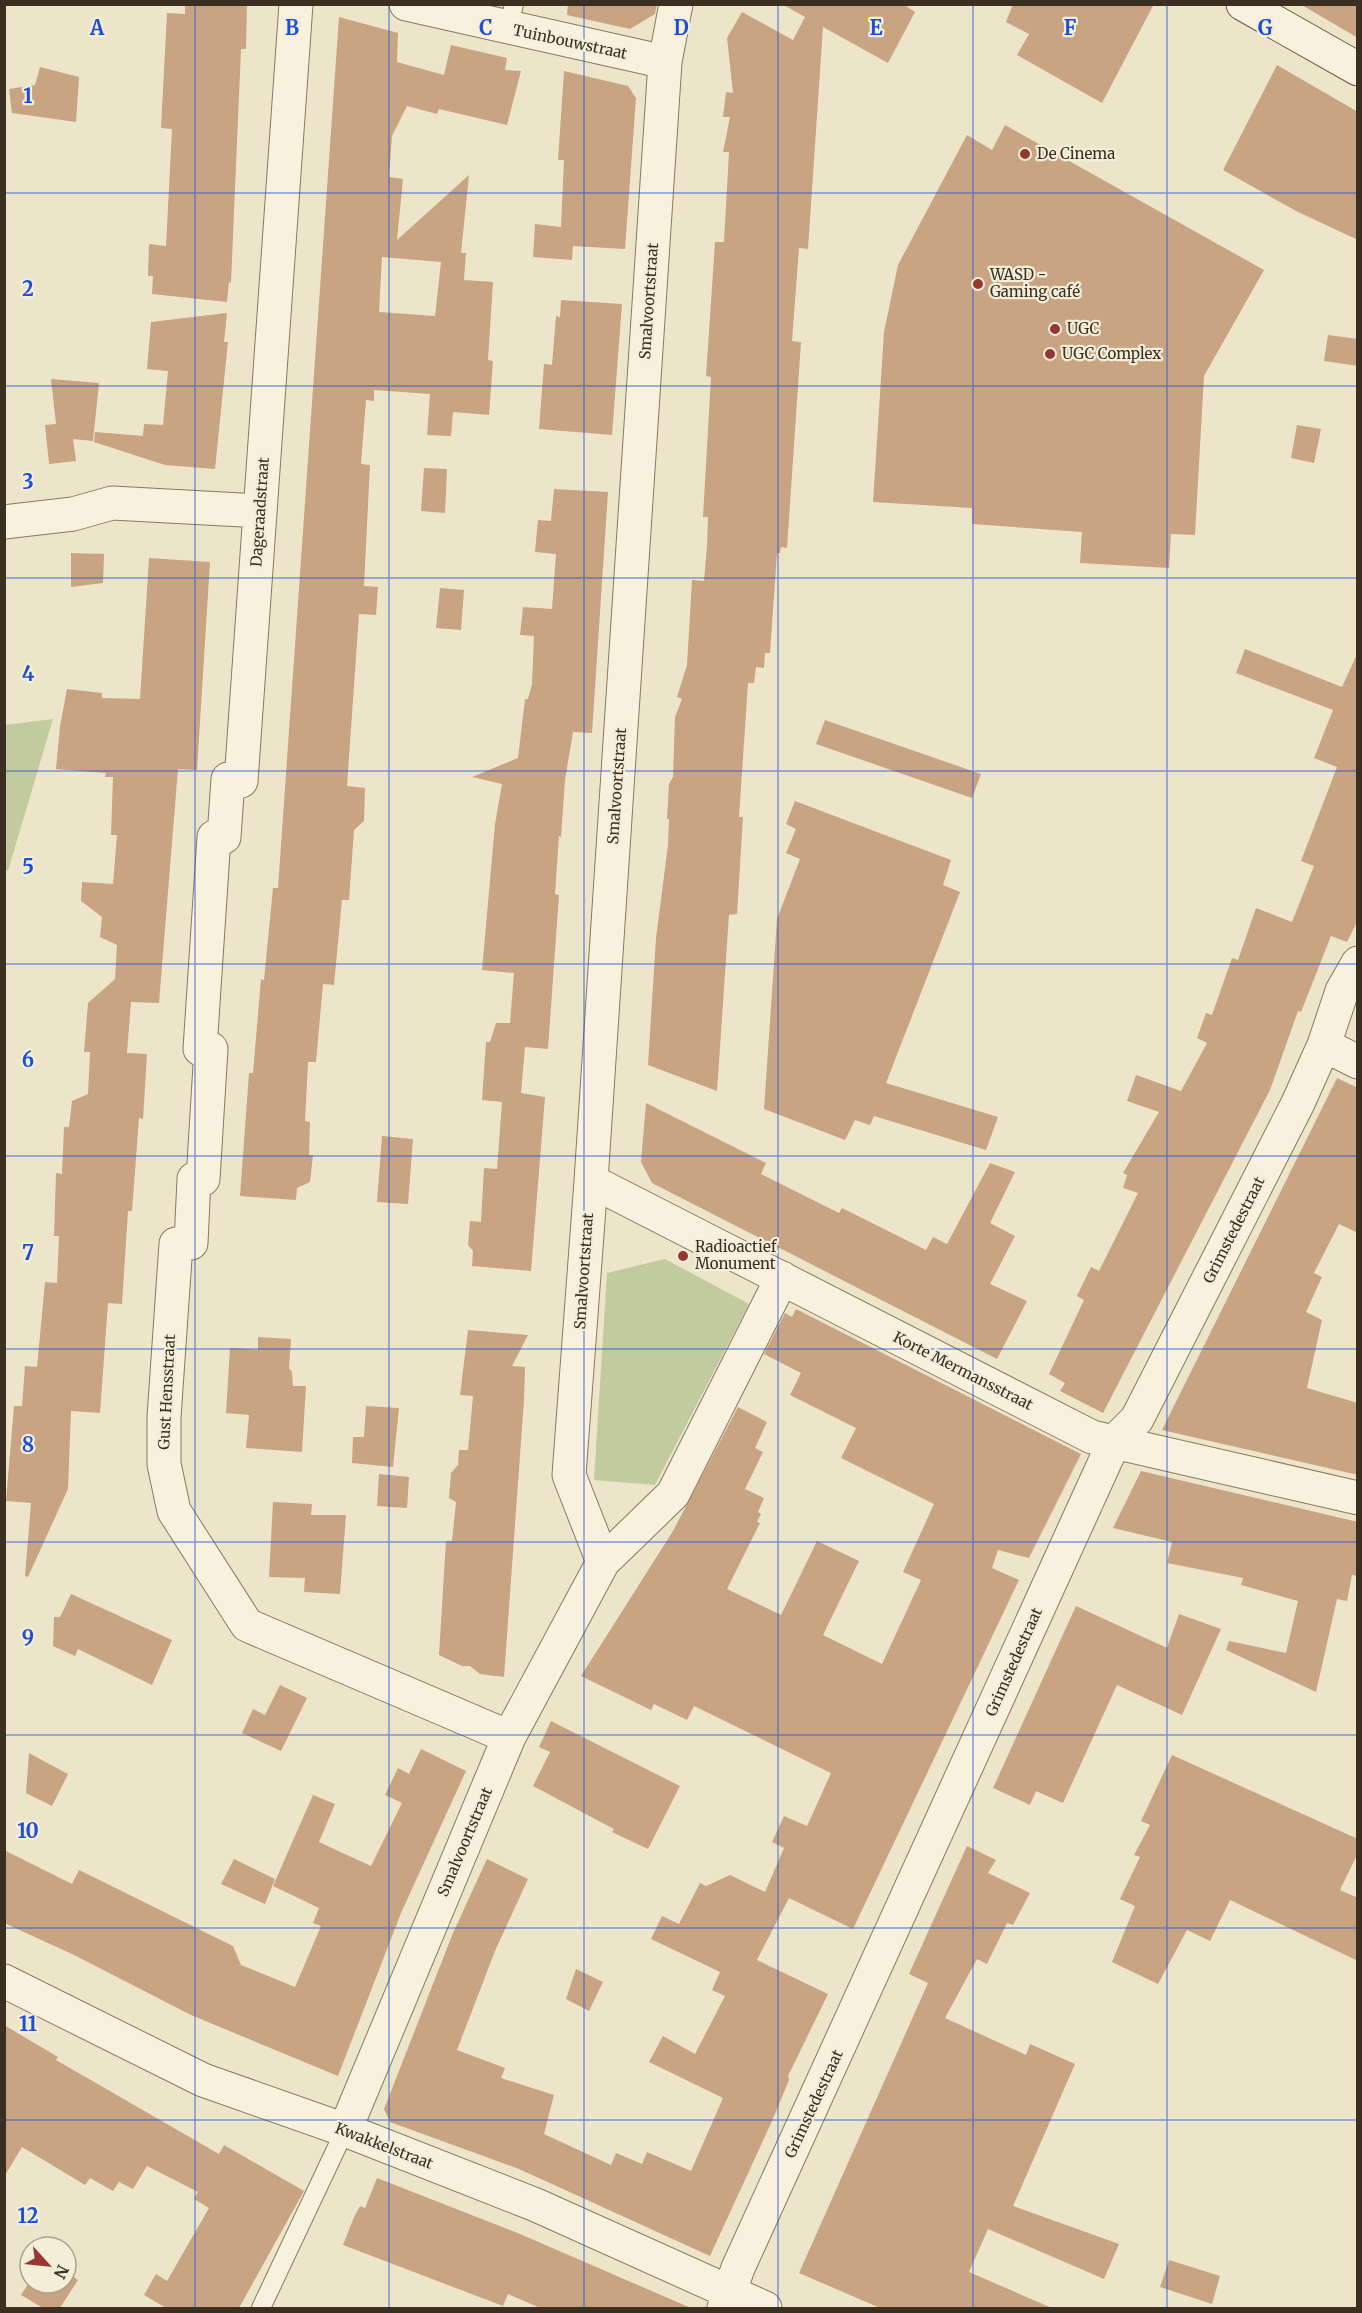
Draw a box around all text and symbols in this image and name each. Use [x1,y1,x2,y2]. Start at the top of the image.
text: A [89,15,105,40]
text: B [285,15,299,40]
text: C [479,15,493,40]
text: D [673,15,689,40]
text: E [869,15,883,40]
text: F [1064,15,1077,40]
text: G [1258,15,1273,40]
street label: Tuinbouwstraat [511,20,629,63]
text: 1 [23,83,33,108]
place label: De Cinema [1037,144,1115,163]
marker: De Cinema [1018,147,1032,161]
street label: Smalvoortstraat [635,242,662,360]
place label: WASD - Gaming café [989,265,1080,301]
text: 2 [22,276,34,301]
marker: WASD - Gaming café [971,277,985,291]
place label: UGC [1067,319,1099,338]
marker: UGC [1048,322,1062,336]
place label: UGC Complex [1062,344,1161,363]
marker: UGC Complex [1043,347,1057,361]
street label: Dageraadstraat [246,456,273,567]
text: 3 [22,469,34,494]
text: 4 [22,661,35,686]
street label: Smalvoortstraat [603,727,630,845]
text: 5 [22,854,34,879]
text: 6 [22,1047,34,1072]
street label: Grimstedestraat [1199,1173,1269,1286]
street label: Smalvoortstraat [570,1212,597,1330]
place label: Radioactief Monument [695,1237,778,1273]
text: 7 [22,1240,34,1265]
marker: Radioactief Monument [676,1249,690,1263]
street label: Korte Mermansstraat [890,1327,1036,1414]
street label: Gust Hensstraat [154,1334,179,1450]
text: 8 [22,1432,34,1457]
street label: Grimstedestraat [981,1604,1046,1719]
text: 9 [22,1625,34,1650]
street label: Smalvoortstraat [433,1784,496,1899]
text: 10 [17,1818,39,1843]
text: 11 [19,2011,37,2036]
street label: Grimstedestraat [780,2047,847,2161]
street label: Kwakkelstraat [332,2118,436,2173]
text: 12 [18,2203,39,2228]
north arrow [18,2235,78,2295]
text: N [49,2262,73,2282]

